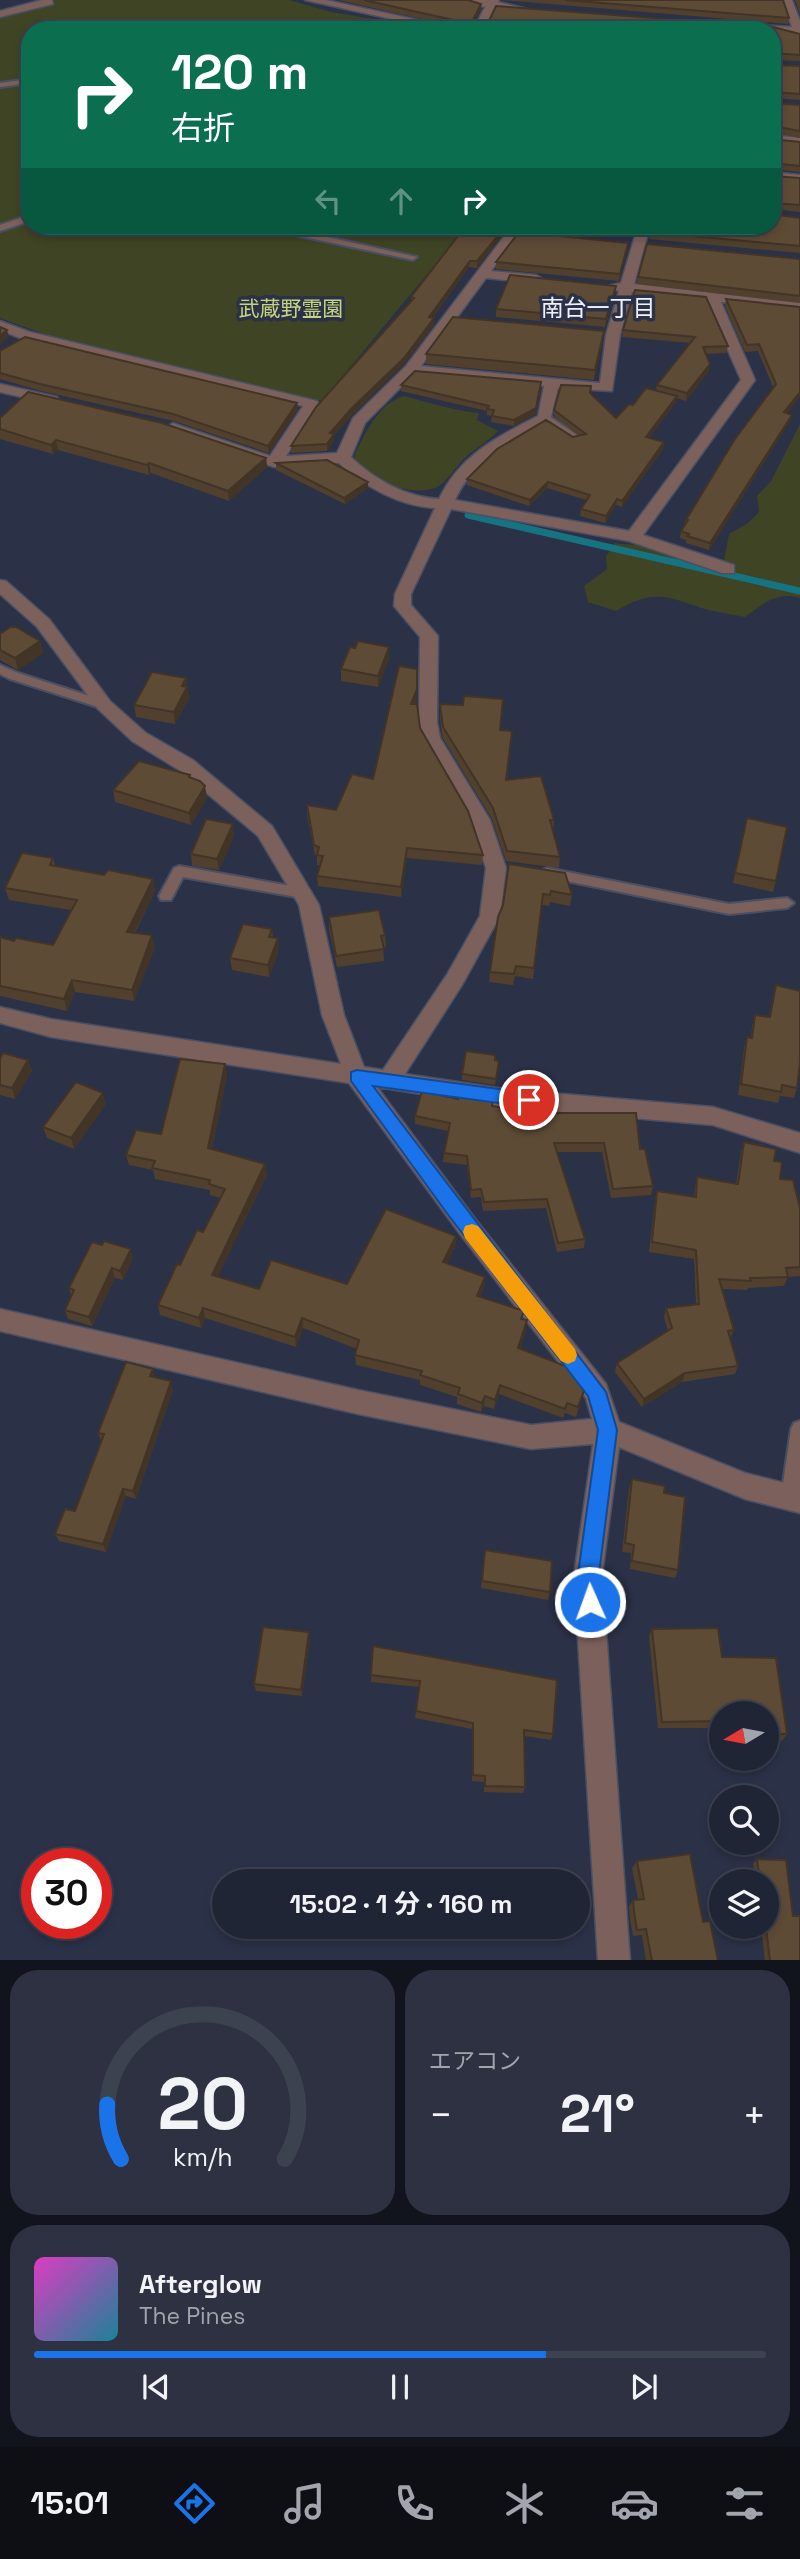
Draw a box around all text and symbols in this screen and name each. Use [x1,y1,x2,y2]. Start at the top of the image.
text: 120 m [171,41,308,103]
icon: right [56,49,147,140]
text: 右折 [171,108,235,148]
icon: left [309,182,347,220]
icon: ahead [382,182,420,220]
icon: right [455,182,493,220]
district label: 南台一丁目 [541,293,656,323]
park label: 武蔵野霊園 [239,295,344,322]
pin [499,1070,559,1130]
icon: arrive [510,1081,548,1119]
position arrow [553,1565,627,1639]
north arrow [709,1701,779,1771]
map controls [709,1701,779,1939]
button: search [709,1785,779,1855]
speed limit sign: 30 [21,1848,112,1939]
button: layers [709,1869,779,1939]
text: 15:02 · 1 分 · 160 m [290,1887,512,1921]
text: エアコン [429,2046,521,2076]
text: 20 [157,2057,248,2150]
text: 21° [560,2081,635,2147]
text: − [429,2091,453,2139]
text: + [742,2091,766,2139]
text: km/h [173,2140,232,2172]
text: Afterglow [139,2267,262,2301]
text: The Pines [139,2301,245,2331]
icon: previous [137,2368,175,2406]
icon: pause [381,2368,419,2406]
icon: next [625,2368,663,2406]
icon: directions [170,2479,219,2528]
icon: music [280,2479,329,2528]
icon: phone [390,2479,439,2528]
icon: climate [500,2479,549,2528]
icon: car [610,2479,659,2528]
icon: filters [720,2479,769,2528]
text: 15:01 [31,2483,109,2523]

